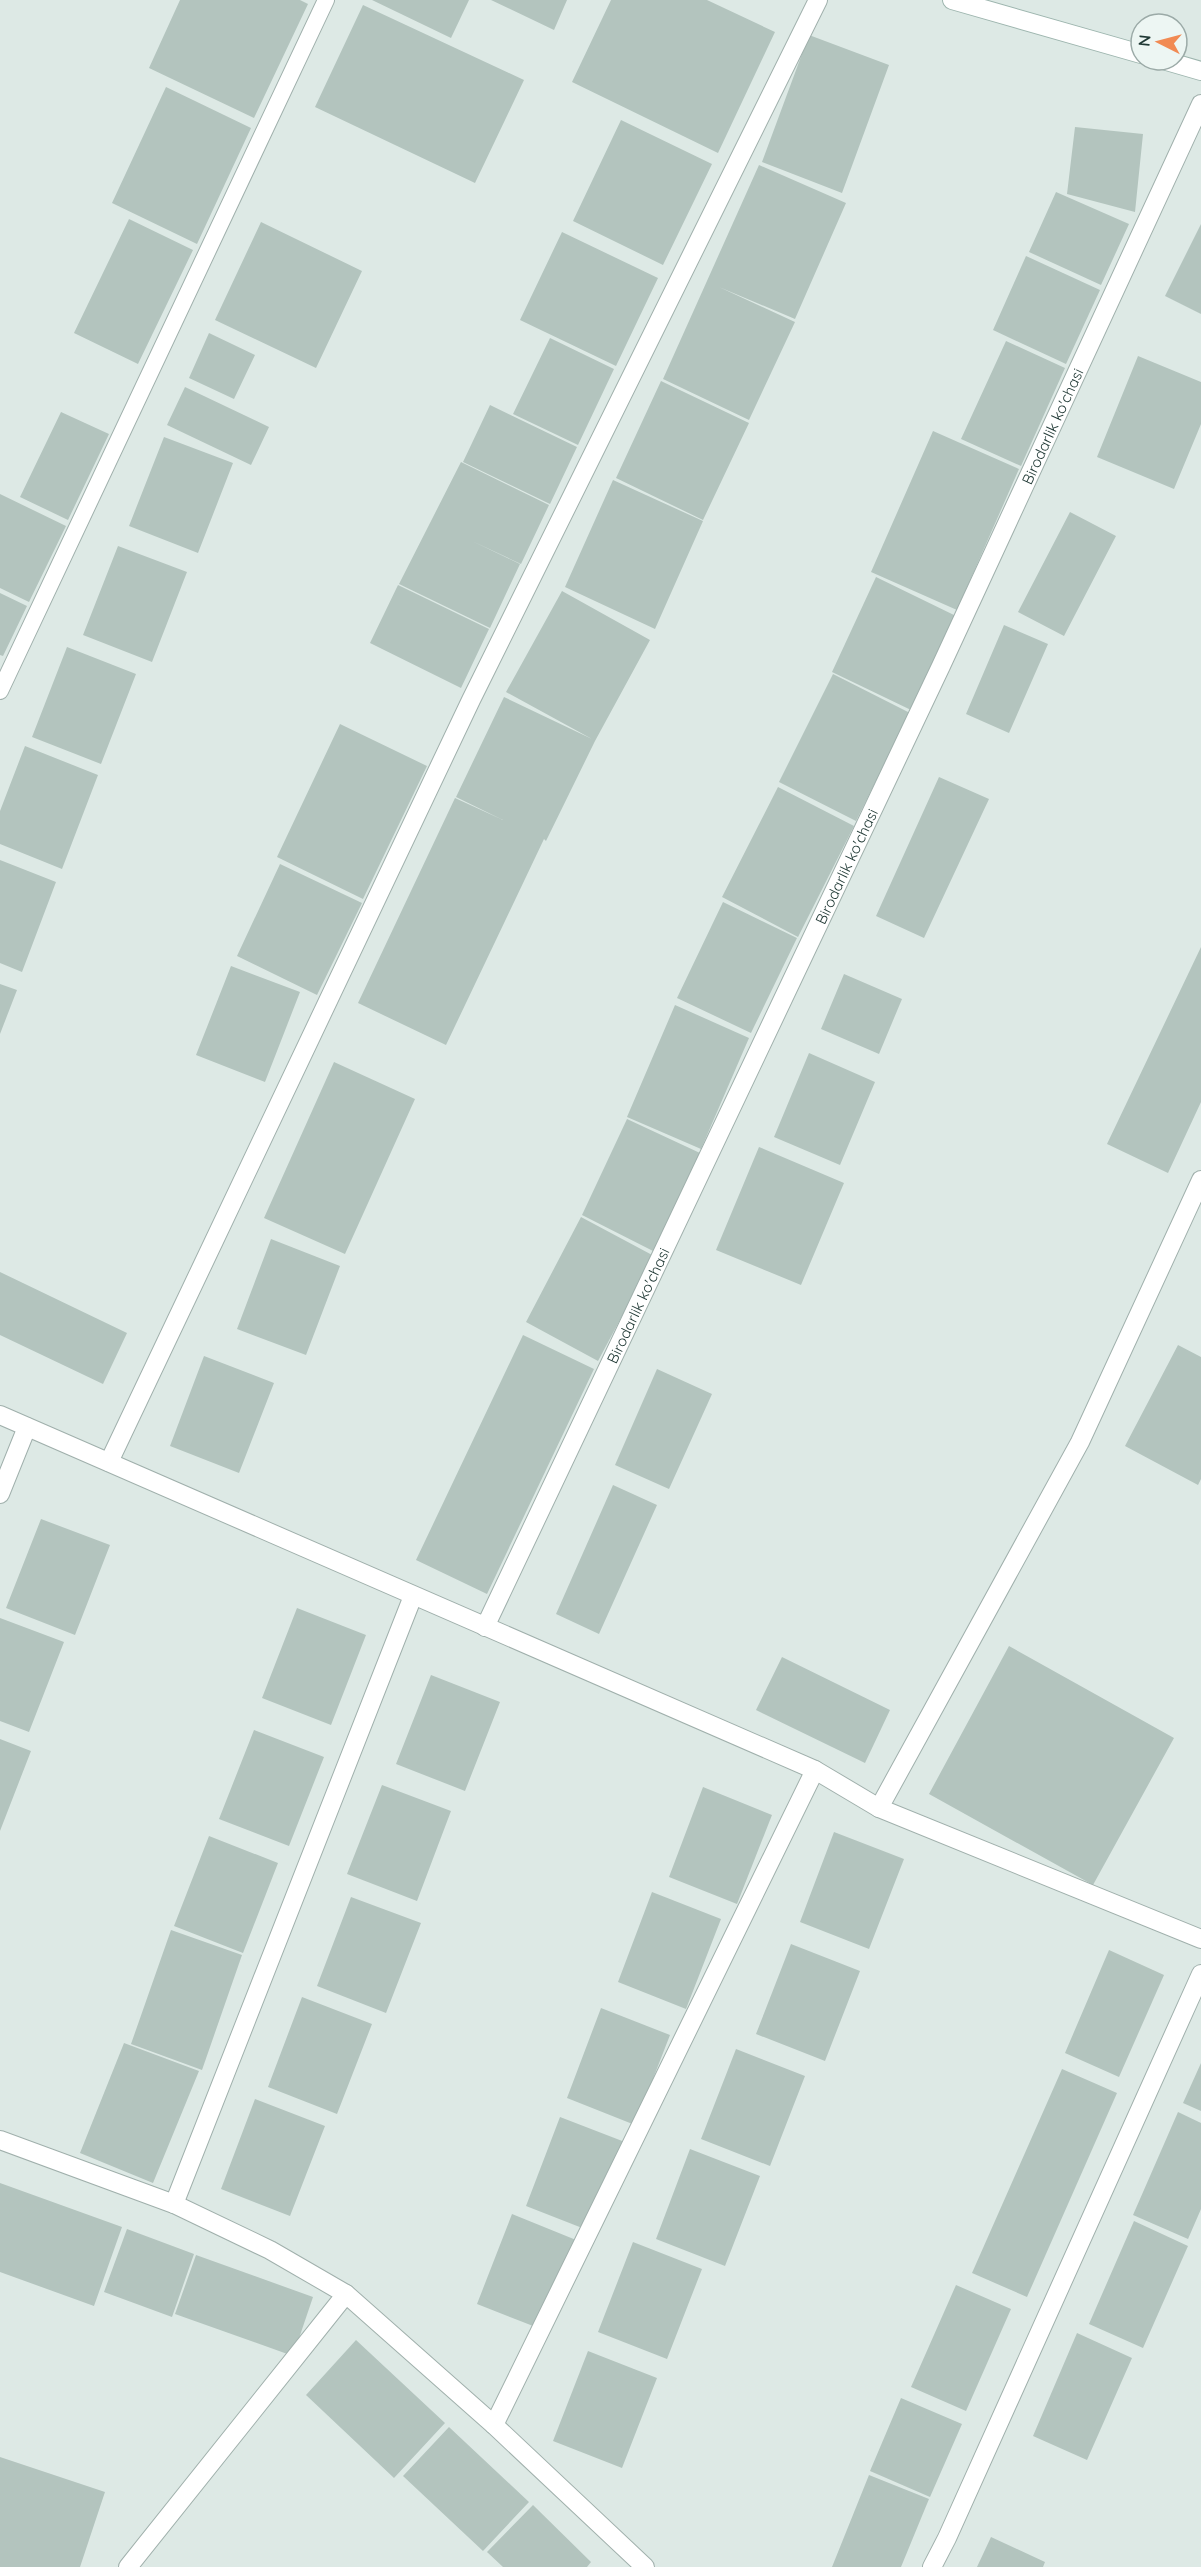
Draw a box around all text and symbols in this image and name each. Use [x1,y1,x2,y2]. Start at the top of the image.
north arrow [1129,12,1189,72]
text: N [1134,34,1155,47]
street label: Birodarlik ko'chasi [1017,365,1087,487]
street label: Birodarlik ko'chasi [810,805,881,927]
street label: Birodarlik ko'chasi [602,1245,673,1366]

